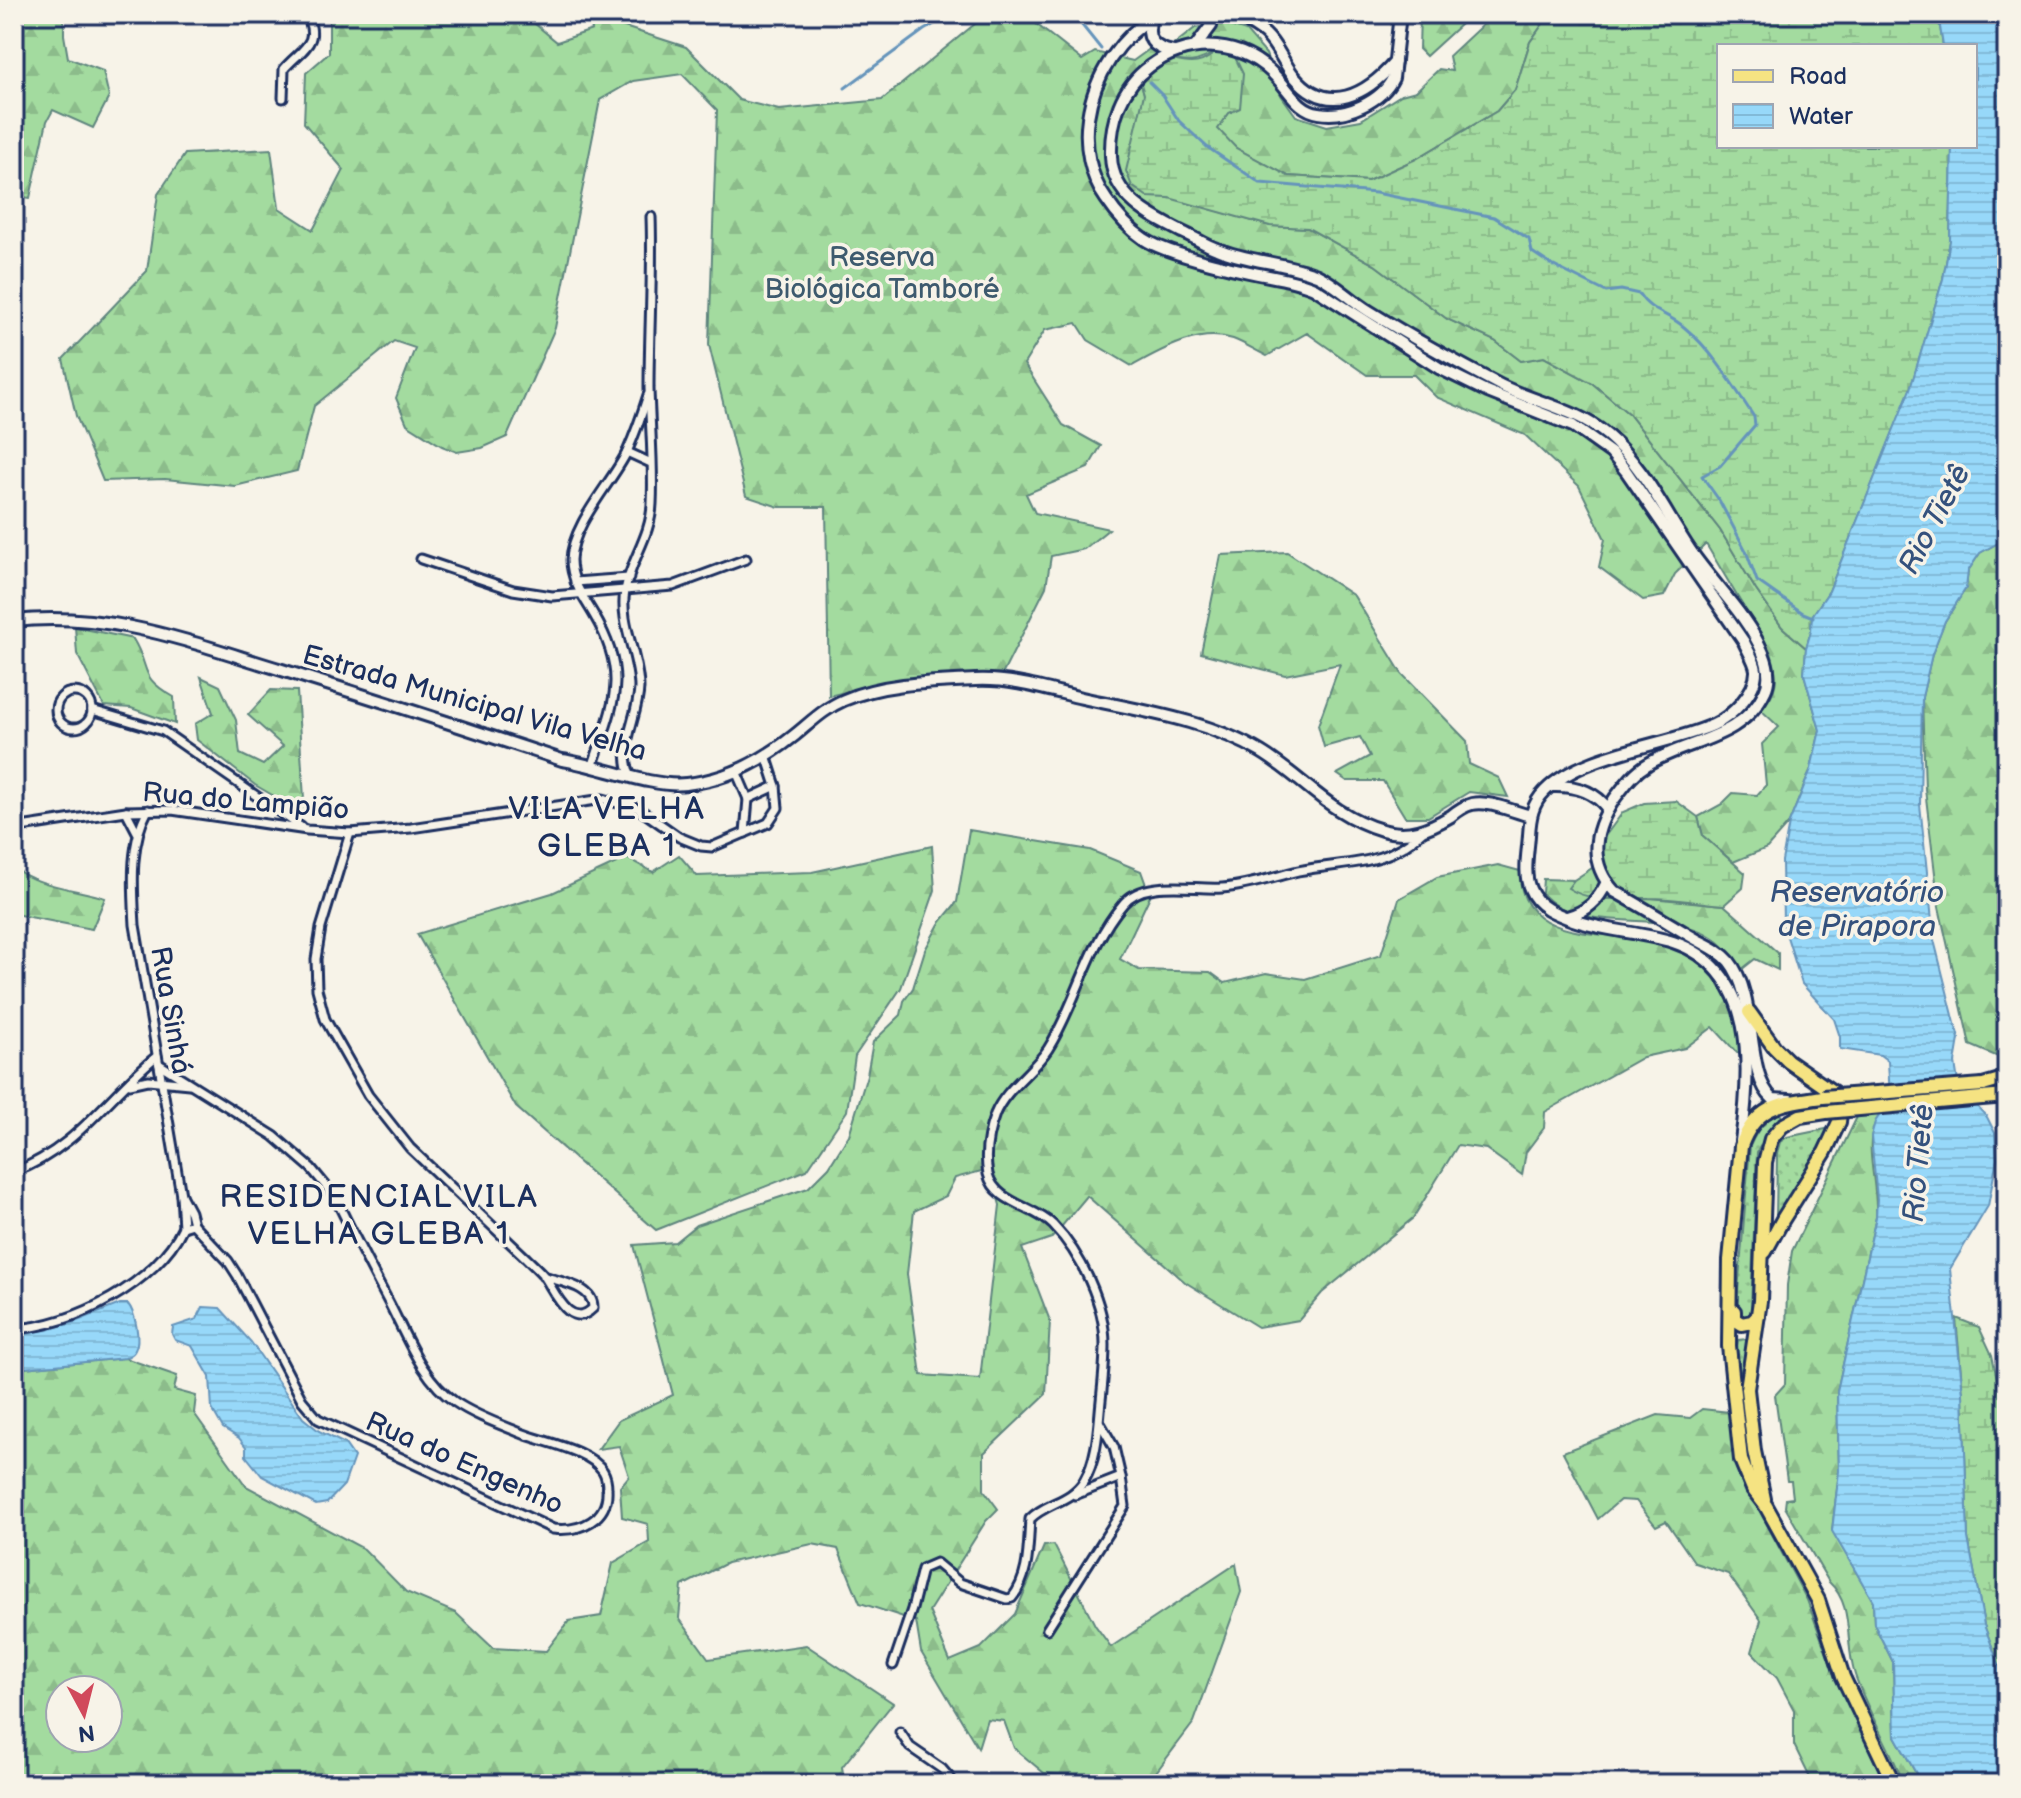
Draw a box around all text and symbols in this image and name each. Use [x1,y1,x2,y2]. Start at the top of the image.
legend [1717,44,1977,148]
text: Road [1789,62,1847,91]
text: Water [1789,102,1853,131]
park label: Reserva Biológica Tamboré [764,241,1000,306]
water label: Rio Tietê [1891,459,1979,580]
street label: Estrada Municipal Vila Velha [299,638,650,768]
street label: Rua do Lampião [141,776,351,827]
district label: VILA VELHA GLEBA 1 [508,790,706,866]
water label: Reservatório de Pirapora [1770,875,1944,945]
street label: Rua Sinhá [143,944,198,1077]
water label: Rio Tietê [1896,1102,1942,1224]
district label: RESIDENCIAL VILA VELHA GLEBA 1 [219,1178,539,1254]
street label: Rua do Engenho [361,1405,568,1522]
north arrow [44,1674,124,1754]
text: N [76,1718,96,1747]

